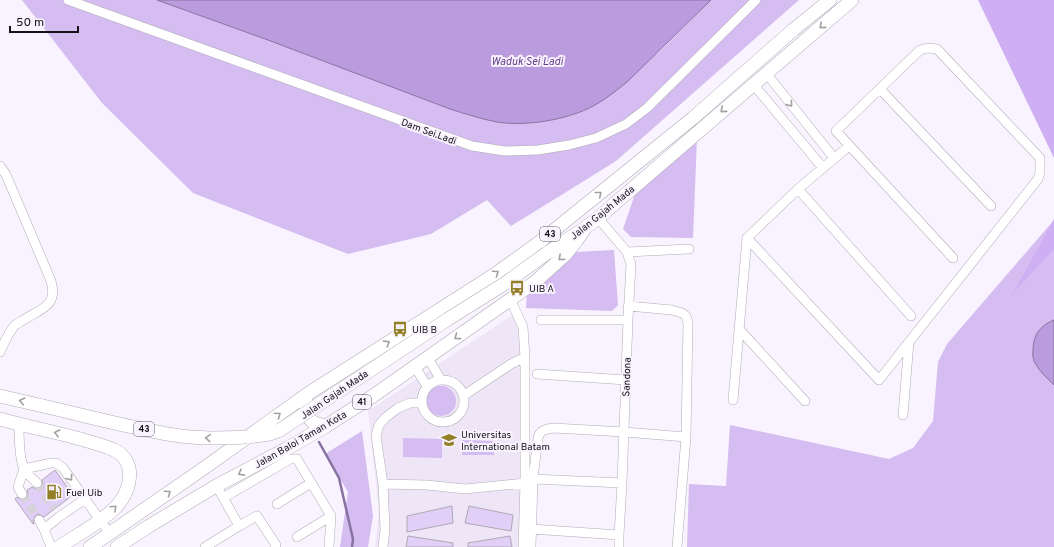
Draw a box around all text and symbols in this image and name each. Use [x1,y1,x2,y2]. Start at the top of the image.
scale bar [10,8,78,34]
text: 50 m [16,15,44,31]
one-way arrow [819,21,827,28]
water label: Waduk Sei Ladi [491,55,564,69]
one-way arrow [786,99,793,106]
one-way arrow [721,105,728,112]
street label: Dam Sei.Ladi [399,116,458,148]
street label: Jalan Gajah Mada [568,183,638,243]
one-way arrow [595,192,602,199]
road number: 43 [540,227,560,241]
one-way arrow [558,254,566,261]
one-way arrow [492,270,499,278]
bus stop icon: UIB A [508,279,526,297]
place label: UIB A [529,283,554,296]
bus stop icon: UIB B [391,320,409,338]
place label: UIB B [412,324,437,337]
one-way arrow [455,332,462,339]
one-way arrow [383,341,390,348]
street label: Sandona [620,357,635,397]
street label: Jalan Gajah Mada [298,368,371,423]
road number: 41 [353,395,371,409]
one-way arrow [18,398,25,406]
street label: Jalan Baloi Taman Kota [252,409,349,472]
one-way arrow [274,412,281,420]
road number: 43 [134,422,154,436]
one-way arrow [54,429,60,437]
place label: Universitas International Batam [461,429,550,454]
school or university icon: Universitas International Batam [440,431,458,449]
one-way arrow [205,433,211,442]
one-way arrow [238,468,245,476]
one-way arrow [65,473,72,480]
fuel station icon: Fuel Uib [45,483,63,501]
place label: Fuel Uib [66,487,103,500]
one-way arrow [164,491,171,498]
one-way arrow [109,505,117,513]

